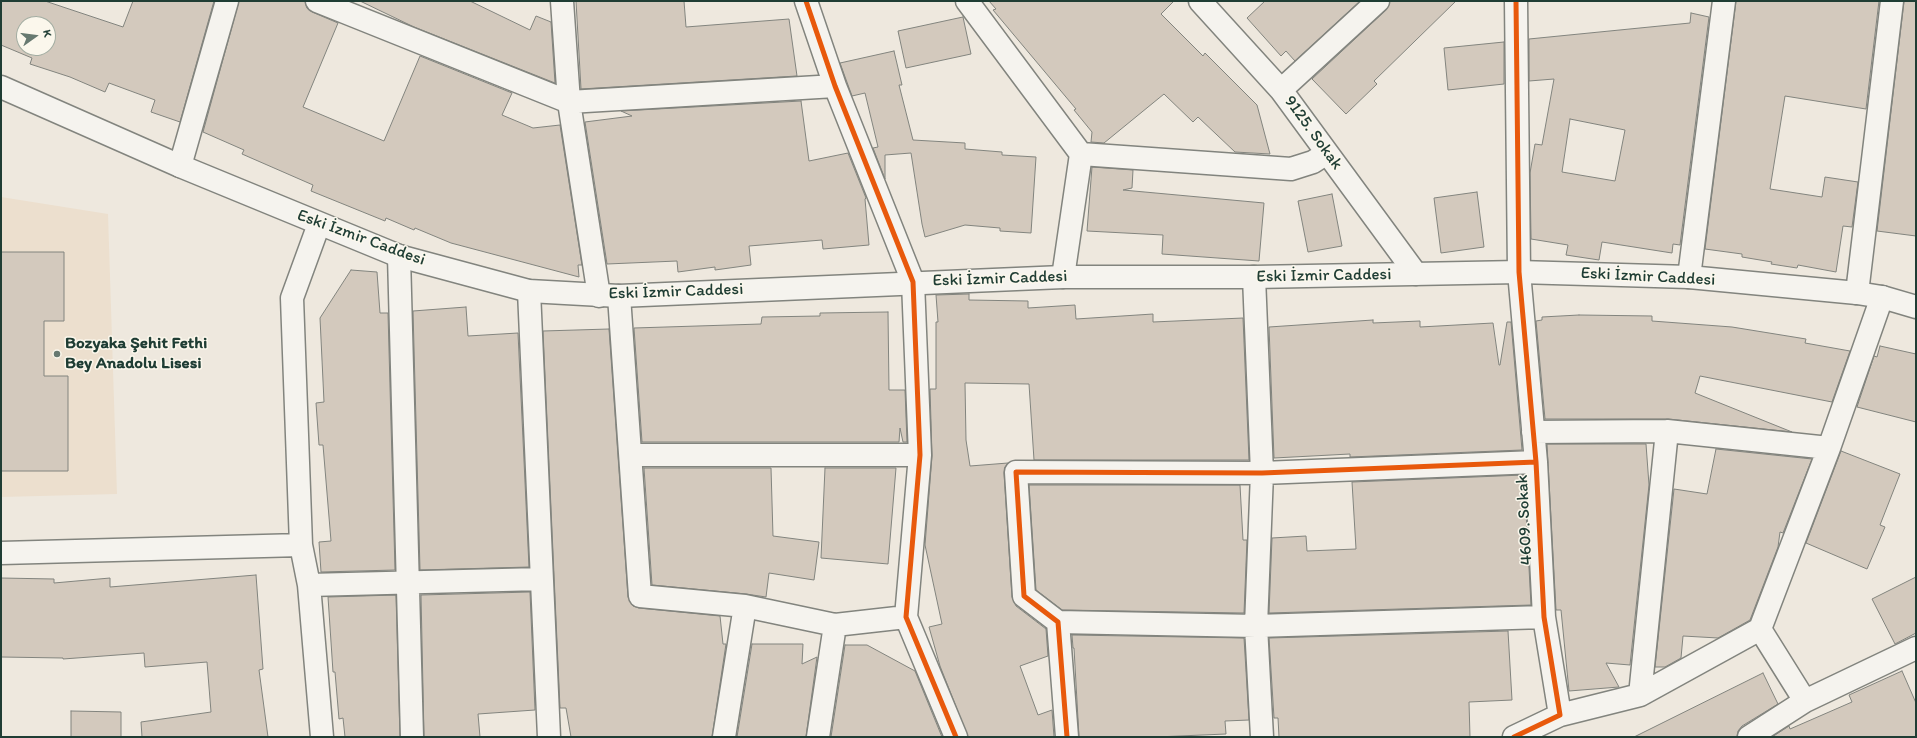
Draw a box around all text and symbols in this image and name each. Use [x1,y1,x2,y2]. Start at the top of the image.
north arrow [16,16,56,56]
text: K [40,28,54,38]
street label: 9125. Sokak [1279,92,1347,174]
street label: Eski İzmir Caddesi [294,205,428,271]
street label: Eski İzmir Caddesi [1580,263,1716,291]
street label: Eski İzmir Caddesi [1256,265,1392,287]
street label: Eski İzmir Caddesi [932,266,1068,292]
street label: Eski İzmir Caddesi [608,279,744,305]
place label: Bozyaka Şehit Fethi Bey Anadolu Lisesi [65,334,207,374]
marker: Bozyaka Şehit Fethi Bey Anadolu Lisesi [52,349,62,359]
street label: 4609. Sokak [1512,474,1538,566]

